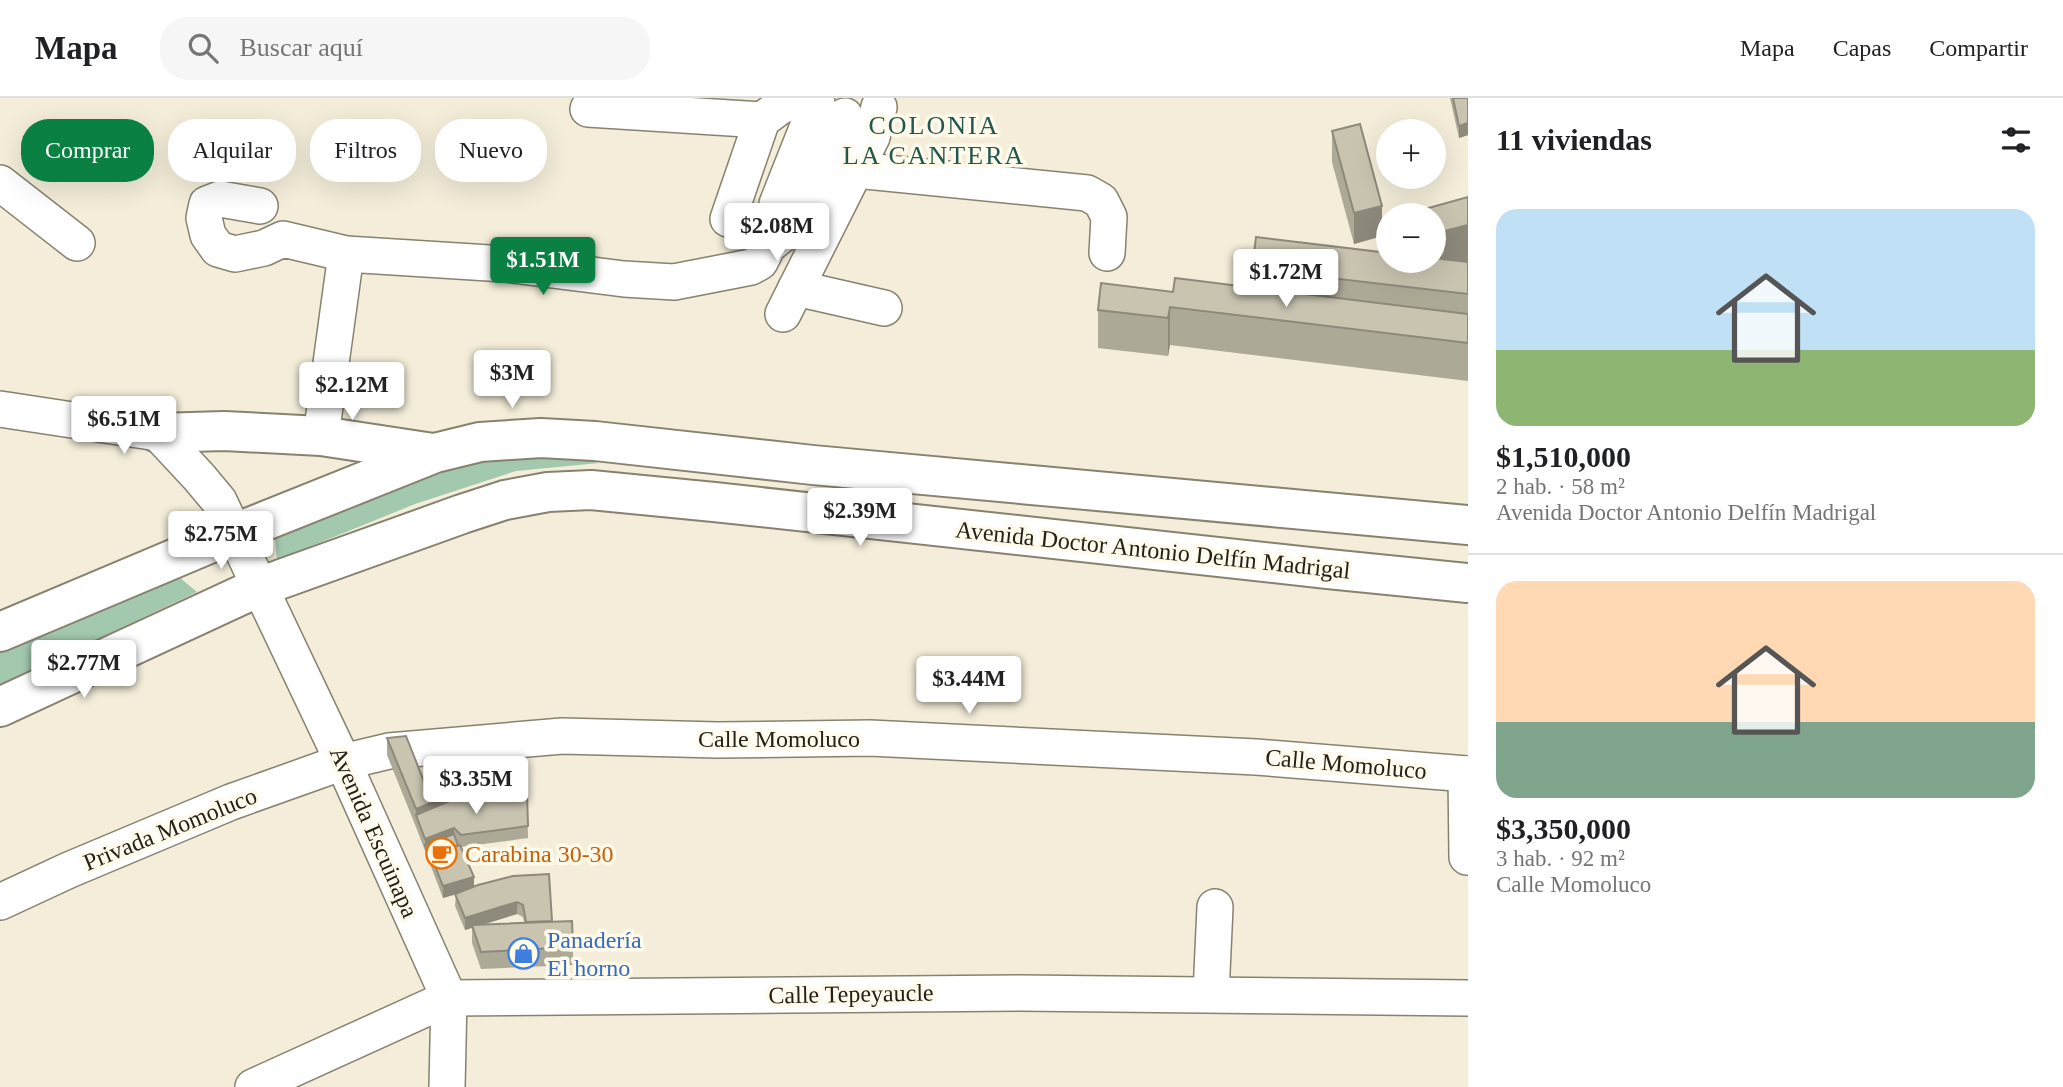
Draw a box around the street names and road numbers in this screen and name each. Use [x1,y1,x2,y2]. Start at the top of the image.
street label: Avenida Doctor Antonio Delfín Madrigal [954,516,1352,584]
street label: Calle Momoluco [698,726,860,752]
street label: Avenida Escuinapa [325,743,423,922]
street label: Calle Momoluco [1264,744,1428,784]
street label: Privada Momoluco [80,782,260,876]
street label: Calle Tepeyaucle [768,980,934,1008]

